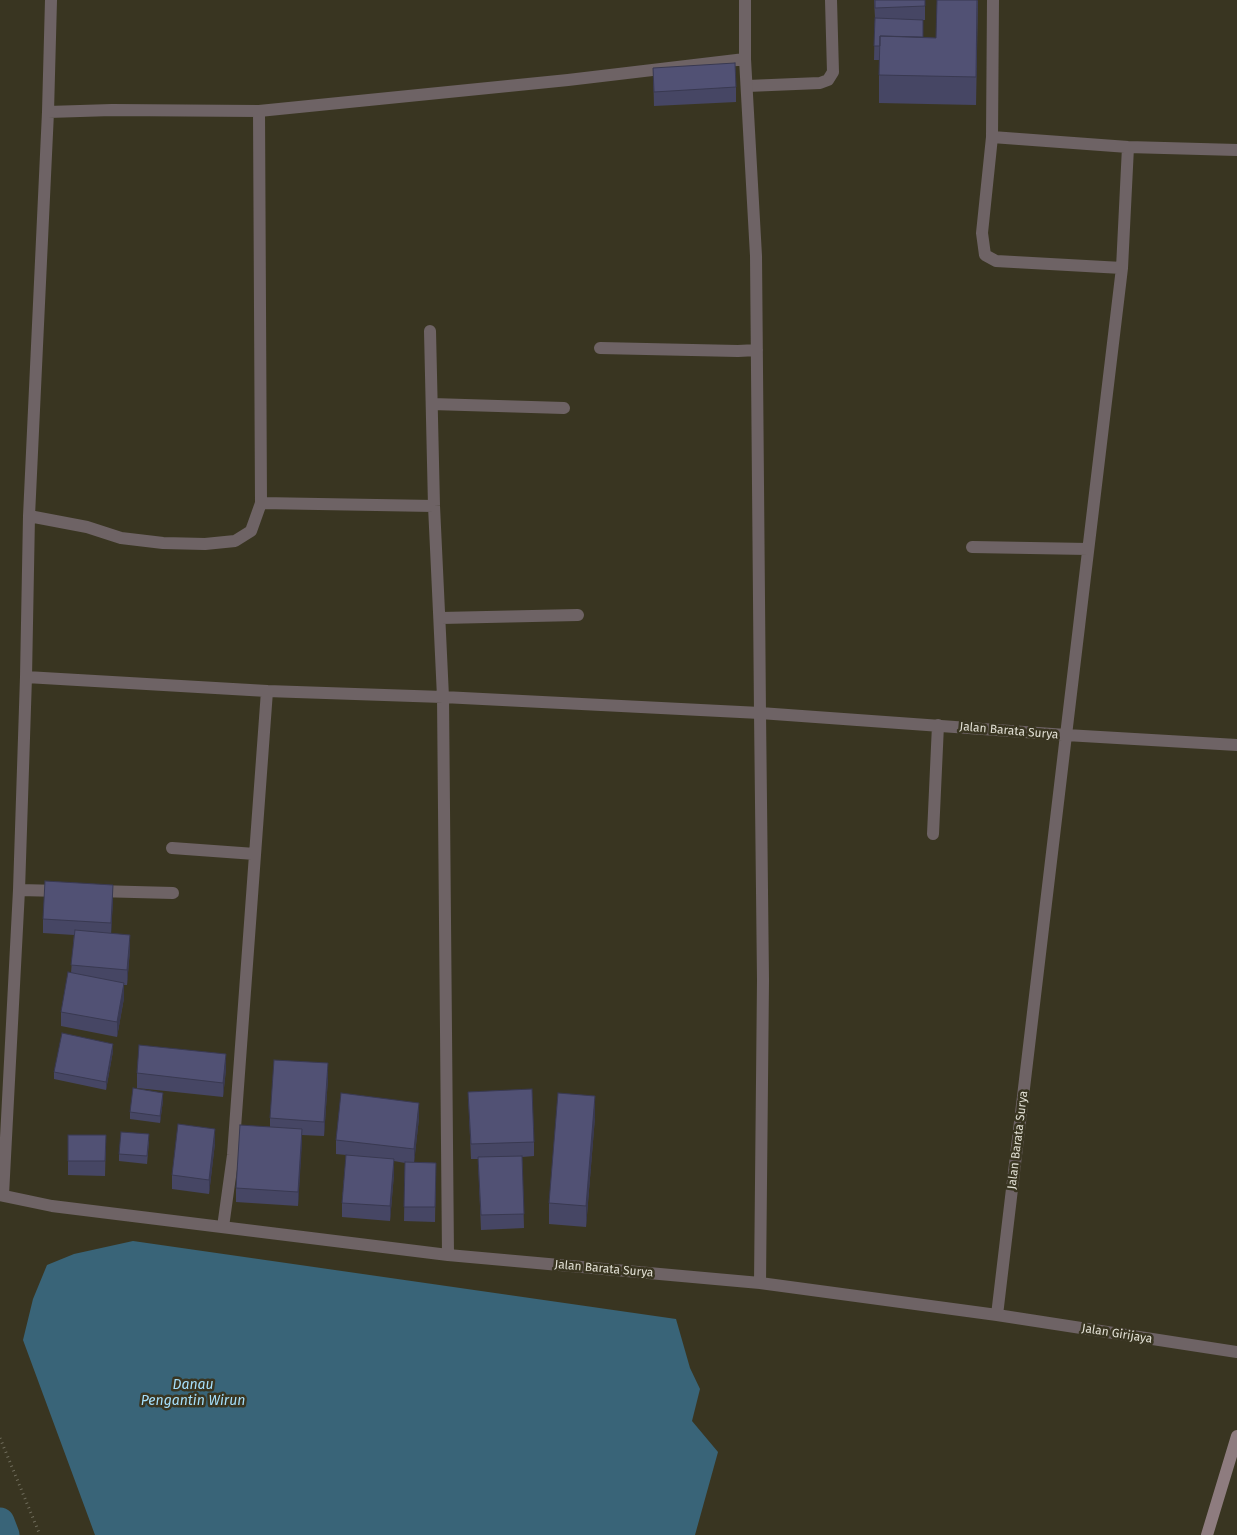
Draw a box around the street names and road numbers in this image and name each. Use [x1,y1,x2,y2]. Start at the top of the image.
street label: Jalan Barata Surya [959,720,1059,742]
street label: Jalan Barata Surya [1005,1090,1031,1190]
street label: Jalan Barata Surya [554,1258,654,1280]
street label: Jalan Girijaya [1081,1321,1153,1347]

